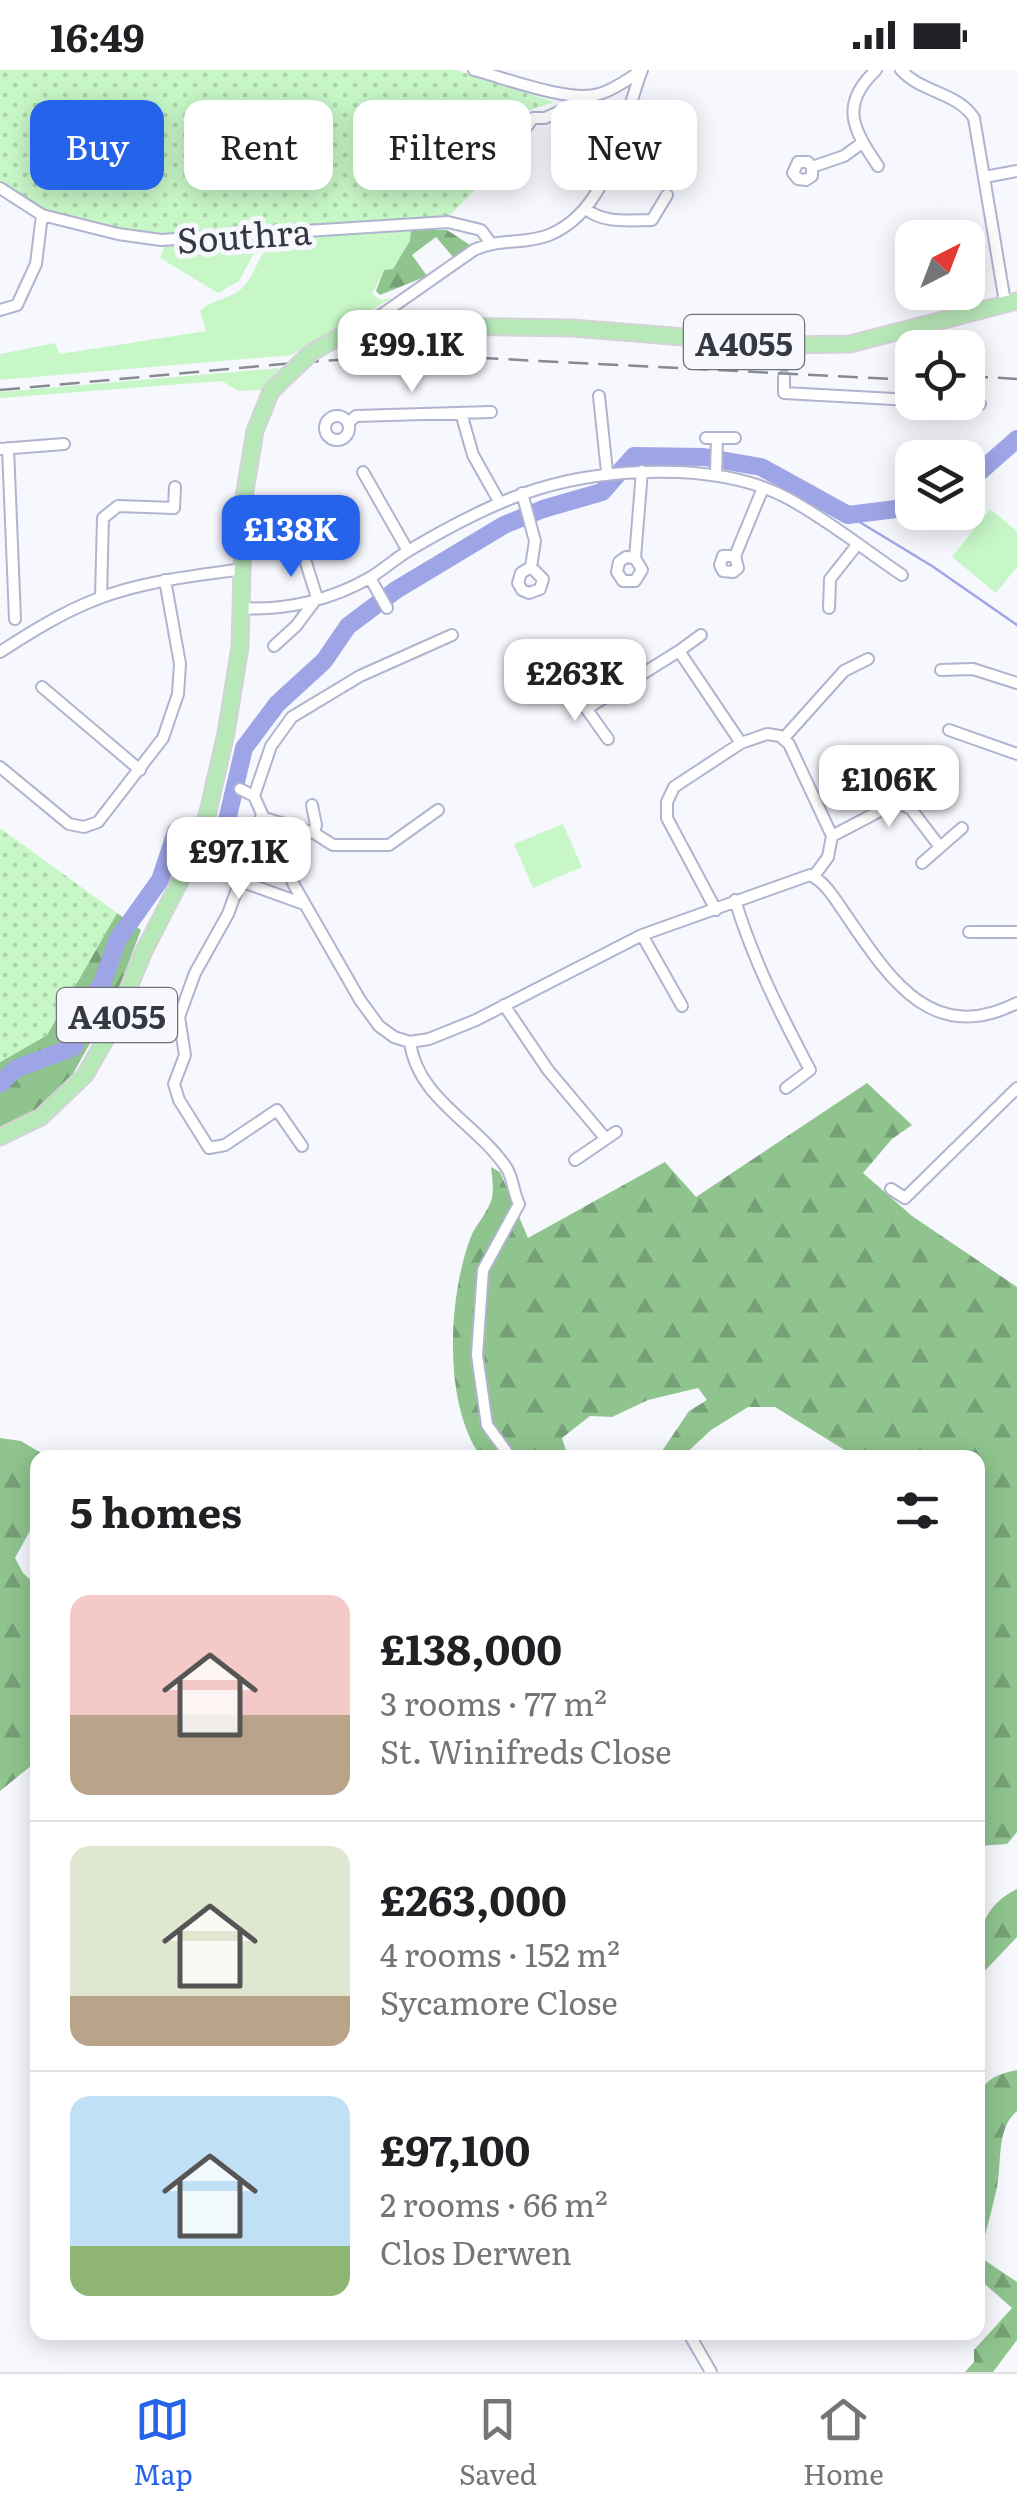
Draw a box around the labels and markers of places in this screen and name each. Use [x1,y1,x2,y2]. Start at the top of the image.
pin: £99.1K [331,310,493,395]
pin: £138K [221,495,361,580]
pin: £263K [505,639,645,724]
pin: £106K [819,745,959,830]
pin: £97.1K [158,817,320,902]

